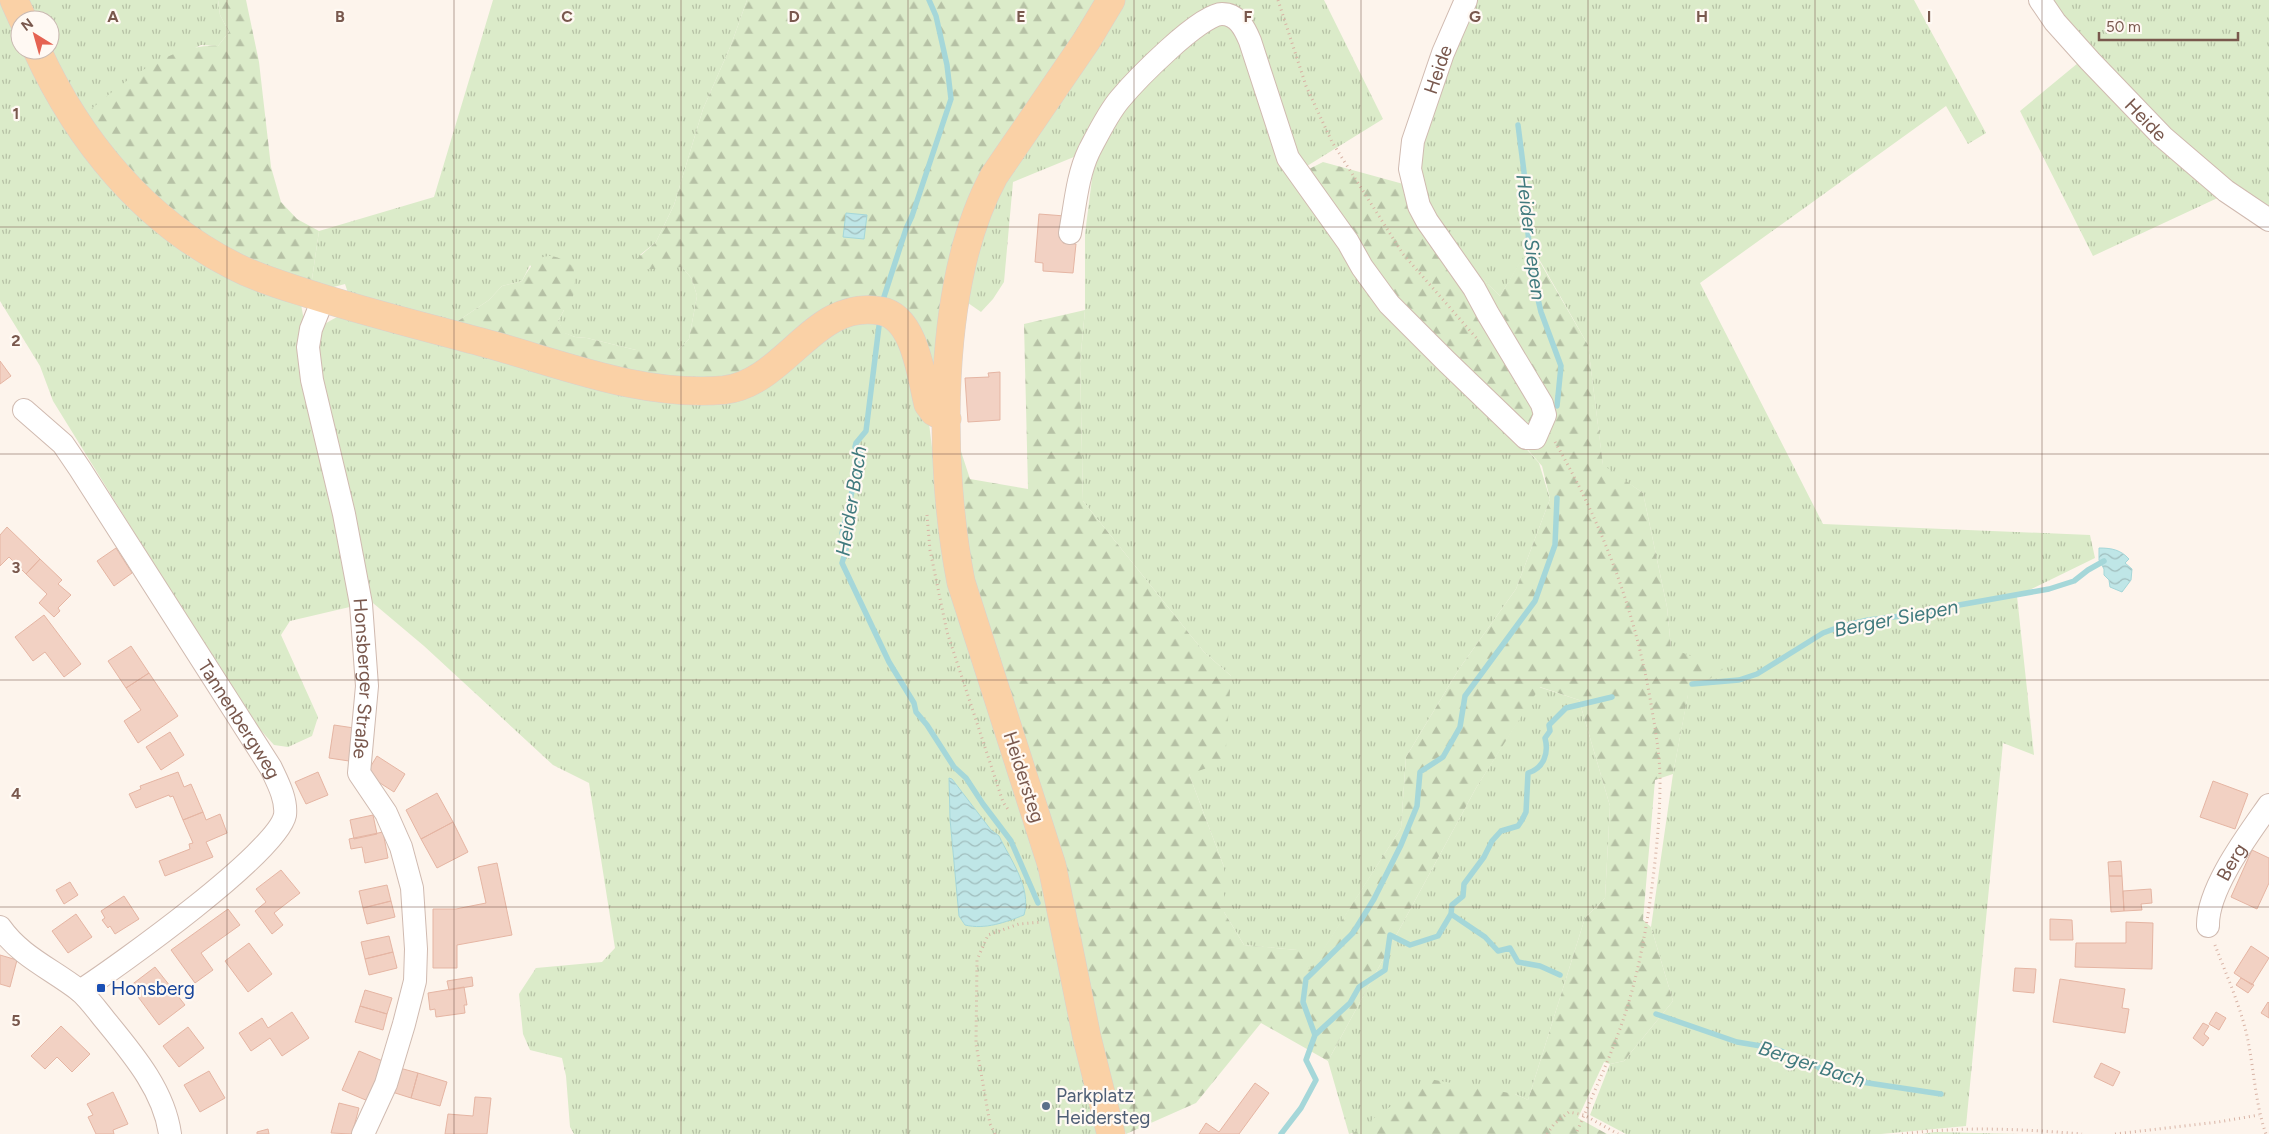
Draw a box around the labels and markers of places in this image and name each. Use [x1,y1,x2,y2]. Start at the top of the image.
place label: Honsberg [111,977,195,1000]
marker: Honsberg [95,982,107,994]
place label: Parkplatz Heidersteg [1056,1084,1151,1129]
marker: Parkplatz Heidersteg [1040,1100,1052,1112]

